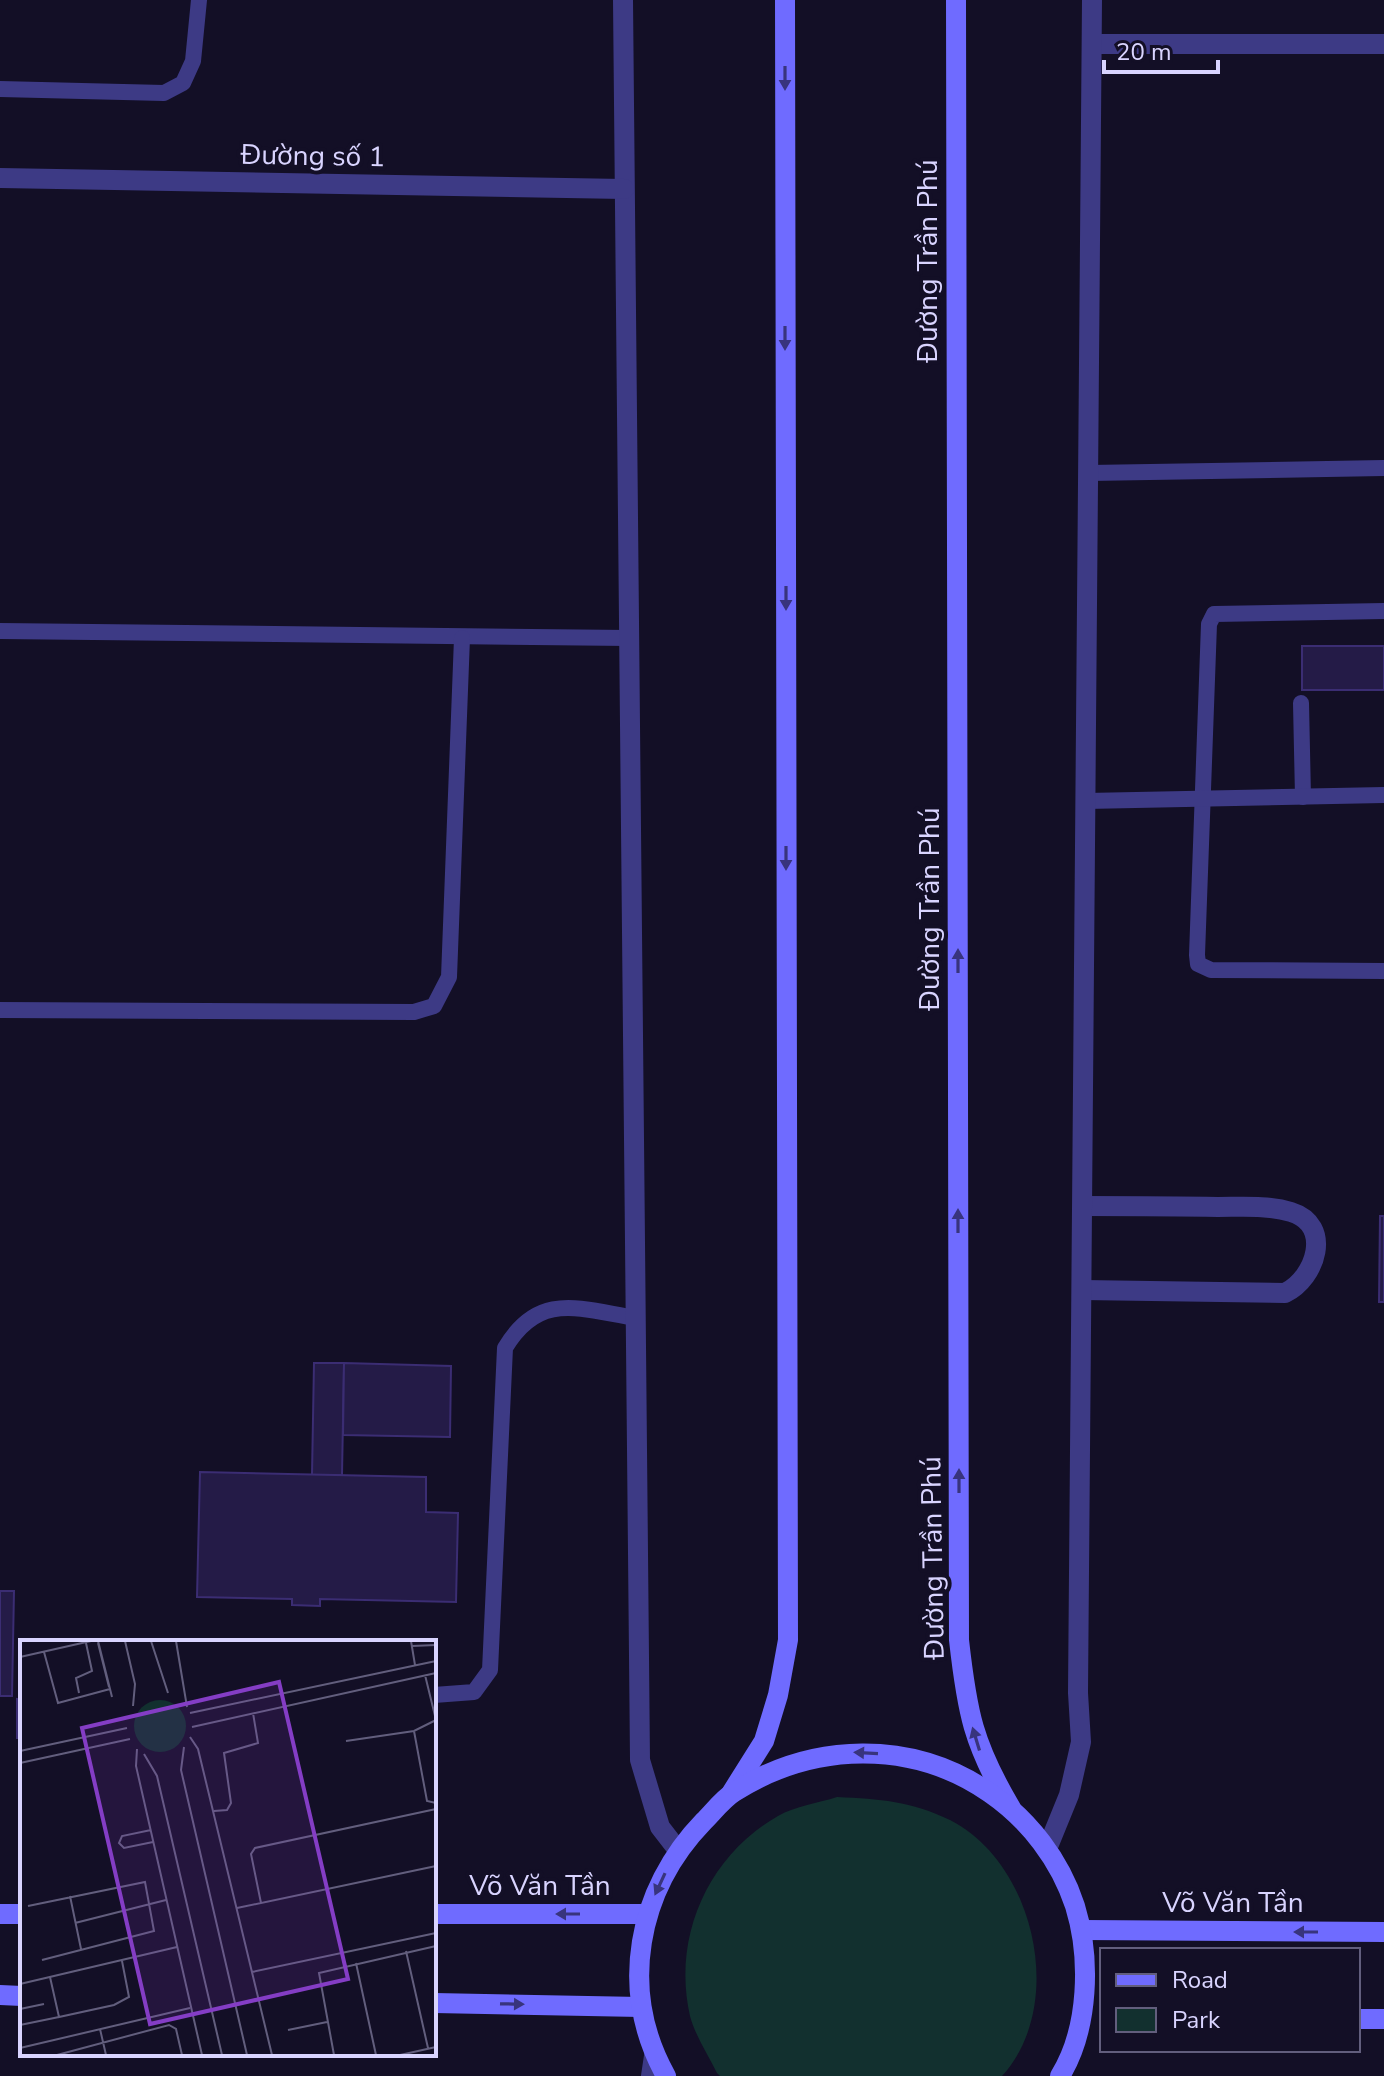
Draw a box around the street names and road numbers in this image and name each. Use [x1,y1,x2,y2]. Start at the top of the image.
street label: Đường số 1 [239,136,386,176]
street label: Đường Trần Phú [909,159,947,364]
street label: Đường Trần Phú [911,807,949,1012]
street label: Đường Trần Phú [912,1456,954,1661]
street label: Võ Văn Tần [468,1867,611,1905]
street label: Võ Văn Tần [1161,1884,1304,1922]

